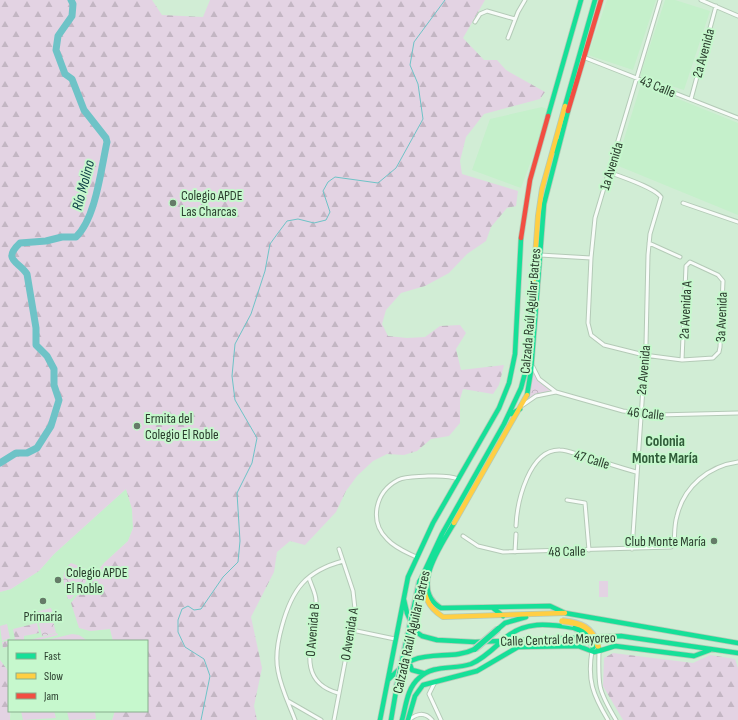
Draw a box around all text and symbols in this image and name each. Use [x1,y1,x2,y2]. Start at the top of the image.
street label: 2a Avenida [689,27,718,79]
street label: 43 Calle [638,72,678,101]
street label: 1a Avenida [596,140,627,192]
water label: Río Molino [68,158,99,212]
place label: Colegio APDE Las Charcas [181,187,243,220]
marker: Colegio APDE Las Charcas [168,198,178,208]
street label: Calzada Raúl Aguilar Batres [517,248,544,374]
street label: 2a Avenida A [675,280,696,340]
street label: 3a Avenida [712,292,731,342]
street label: 2a Avenida [633,344,654,396]
street label: 46 Calle [627,403,665,424]
place label: Ermita del Colegio El Roble [145,410,219,443]
marker: Ermita del Colegio El Roble [132,421,142,431]
district label: Colonia Monte María [632,432,698,468]
street label: 47 Calle [572,446,612,473]
place label: Club Monte María [625,533,706,550]
marker: Club Monte María [709,536,719,546]
street label: 48 Calle [548,543,586,560]
place label: Colegio APDE El Roble [66,564,128,597]
street label: Calzada Raúl Aguilar Batres [389,569,434,695]
marker: Colegio APDE El Roble [53,575,63,585]
marker: Primaria [38,596,48,606]
street label: 0 Avenida B [302,603,323,657]
street label: 0 Avenida A [337,605,362,662]
place label: Primaria [24,608,62,625]
street label: Calle Central de Mayoreo [500,629,616,650]
legend [8,640,148,712]
text: Fast [44,649,61,664]
text: Slow [44,669,63,684]
text: Jam [43,689,59,704]

